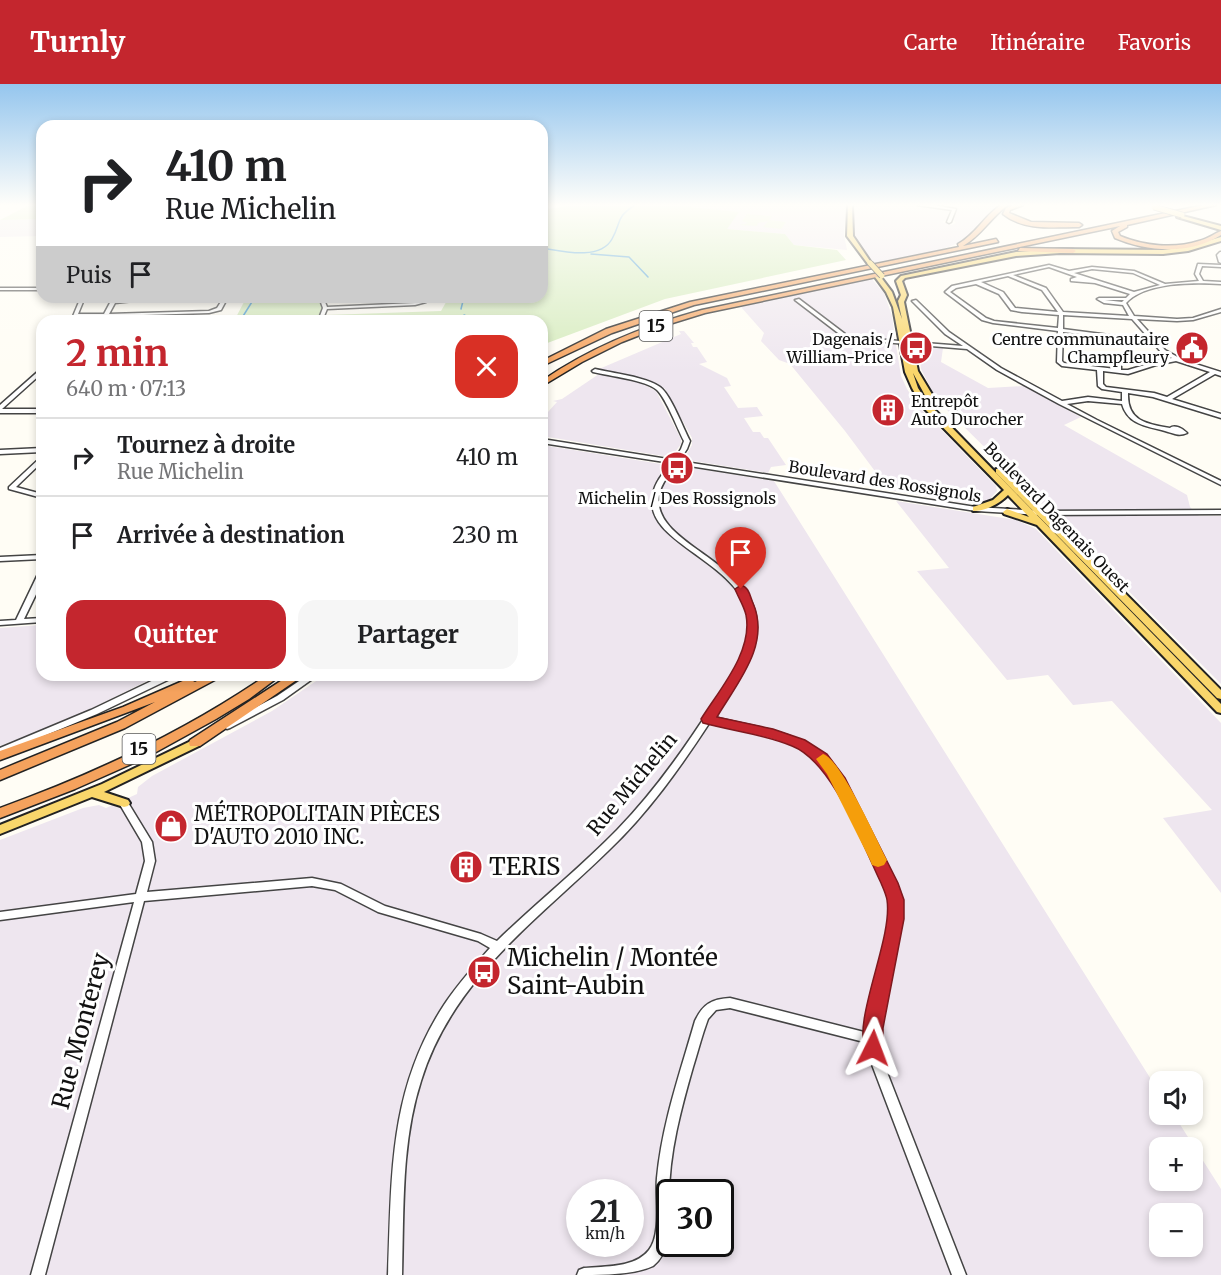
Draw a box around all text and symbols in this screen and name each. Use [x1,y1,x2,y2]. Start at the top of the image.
text: Turnly [30,24,125,60]
text: Carte [904,29,957,56]
text: Itinéraire [990,29,1085,56]
text: Favoris [1118,29,1191,56]
text: 410 m [165,140,287,192]
icon: right [66,144,144,222]
text: Rue Michelin [165,192,336,226]
icon: arrive [124,258,157,291]
text: Puis [66,261,112,289]
road number: 15 [640,311,672,341]
place label: Dagenais / William-Price [786,329,893,367]
place label: Centre communautaire Champfleury [992,329,1170,367]
bus stop icon: Dagenais / William-Price [898,330,934,366]
public building icon: Centre communautaire Champfleury [1174,330,1210,366]
text: 2 min [66,331,169,376]
button: close [455,335,518,398]
text: 640 m · 07:13 [66,376,186,401]
place label: Entrepôt Auto Durocher [910,391,1023,429]
building icon: Entrepôt Auto Durocher [870,392,906,428]
text: Tournez à droite [117,431,295,459]
street label: Boulevard Dagenais Ouest [980,438,1134,597]
icon: right [66,441,99,474]
text: 410 m [456,443,518,471]
bus stop icon: Michelin / Des Rossignols [659,450,695,486]
street label: Boulevard des Rossignols [787,456,983,506]
text: Rue Michelin [117,459,244,484]
place label: Michelin / Des Rossignols [578,488,776,508]
icon: arrive [66,519,99,552]
text: Arrivée à destination [117,521,345,549]
text: 230 m [452,521,518,549]
pin [715,527,766,589]
icon: arrive [724,536,757,569]
button: Quitter [66,600,286,669]
button: Partager [298,600,518,669]
street label: Rue Michelin [581,727,682,840]
road number: 15 [122,734,156,764]
place label: MÉTROPOLITAIN PIÈCES D'AUTO 2010 INC. [194,799,440,849]
shop icon: MÉTROPOLITAIN PIÈCES D'AUTO 2010 INC. [153,808,189,844]
building icon: TERIS [448,849,484,885]
place label: TERIS [489,851,560,882]
place label: Michelin / Montée Saint-Aubin [507,942,718,1001]
street label: Rue Monterey [45,949,116,1113]
bus stop icon: Michelin / Montée Saint-Aubin [466,954,502,990]
position arrow [841,1016,905,1080]
map controls [1149,1071,1203,1257]
button: sound [1149,1071,1203,1125]
button: + [1149,1137,1203,1191]
speed limit sign: 30 [656,1179,734,1257]
text: 21 [590,1192,620,1230]
button: − [1149,1203,1203,1257]
text: km/h [585,1224,625,1243]

